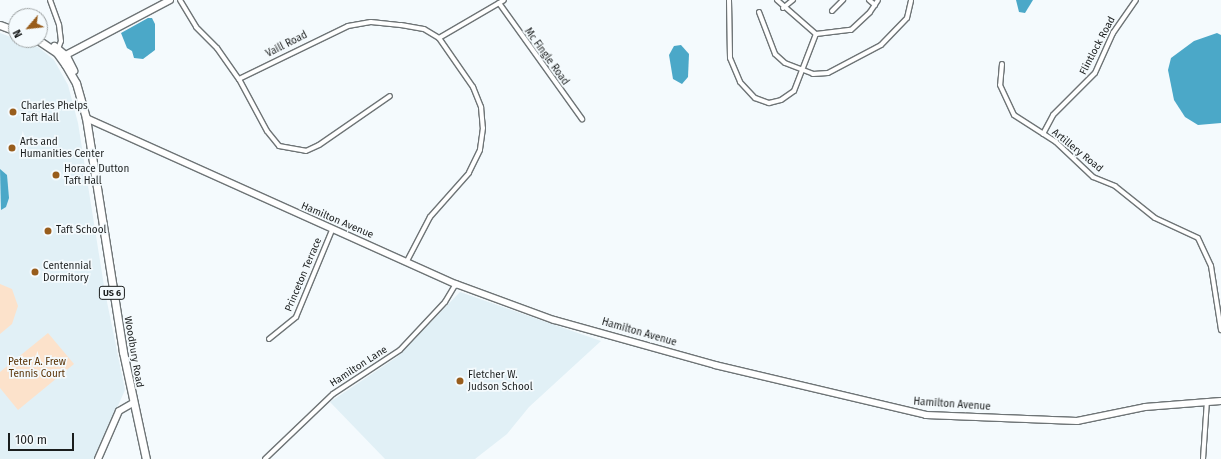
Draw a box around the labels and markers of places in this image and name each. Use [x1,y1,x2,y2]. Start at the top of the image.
place label: Charles Phelps Taft Hall [21,100,88,124]
marker: Charles Phelps Taft Hall [8,107,18,117]
place label: Arts and Humanities Center [20,136,104,160]
marker: Arts and Humanities Center [7,143,17,153]
place label: Horace Dutton Taft Hall [64,163,129,186]
marker: Horace Dutton Taft Hall [51,170,61,180]
place label: Taft School [56,225,106,237]
marker: Taft School [43,226,53,236]
place label: Centennial Dormitory [43,260,91,284]
marker: Centennial Dormitory [30,267,40,277]
place label: Fletcher W. Judson School [468,369,533,392]
marker: Fletcher W. Judson School [455,376,465,386]

